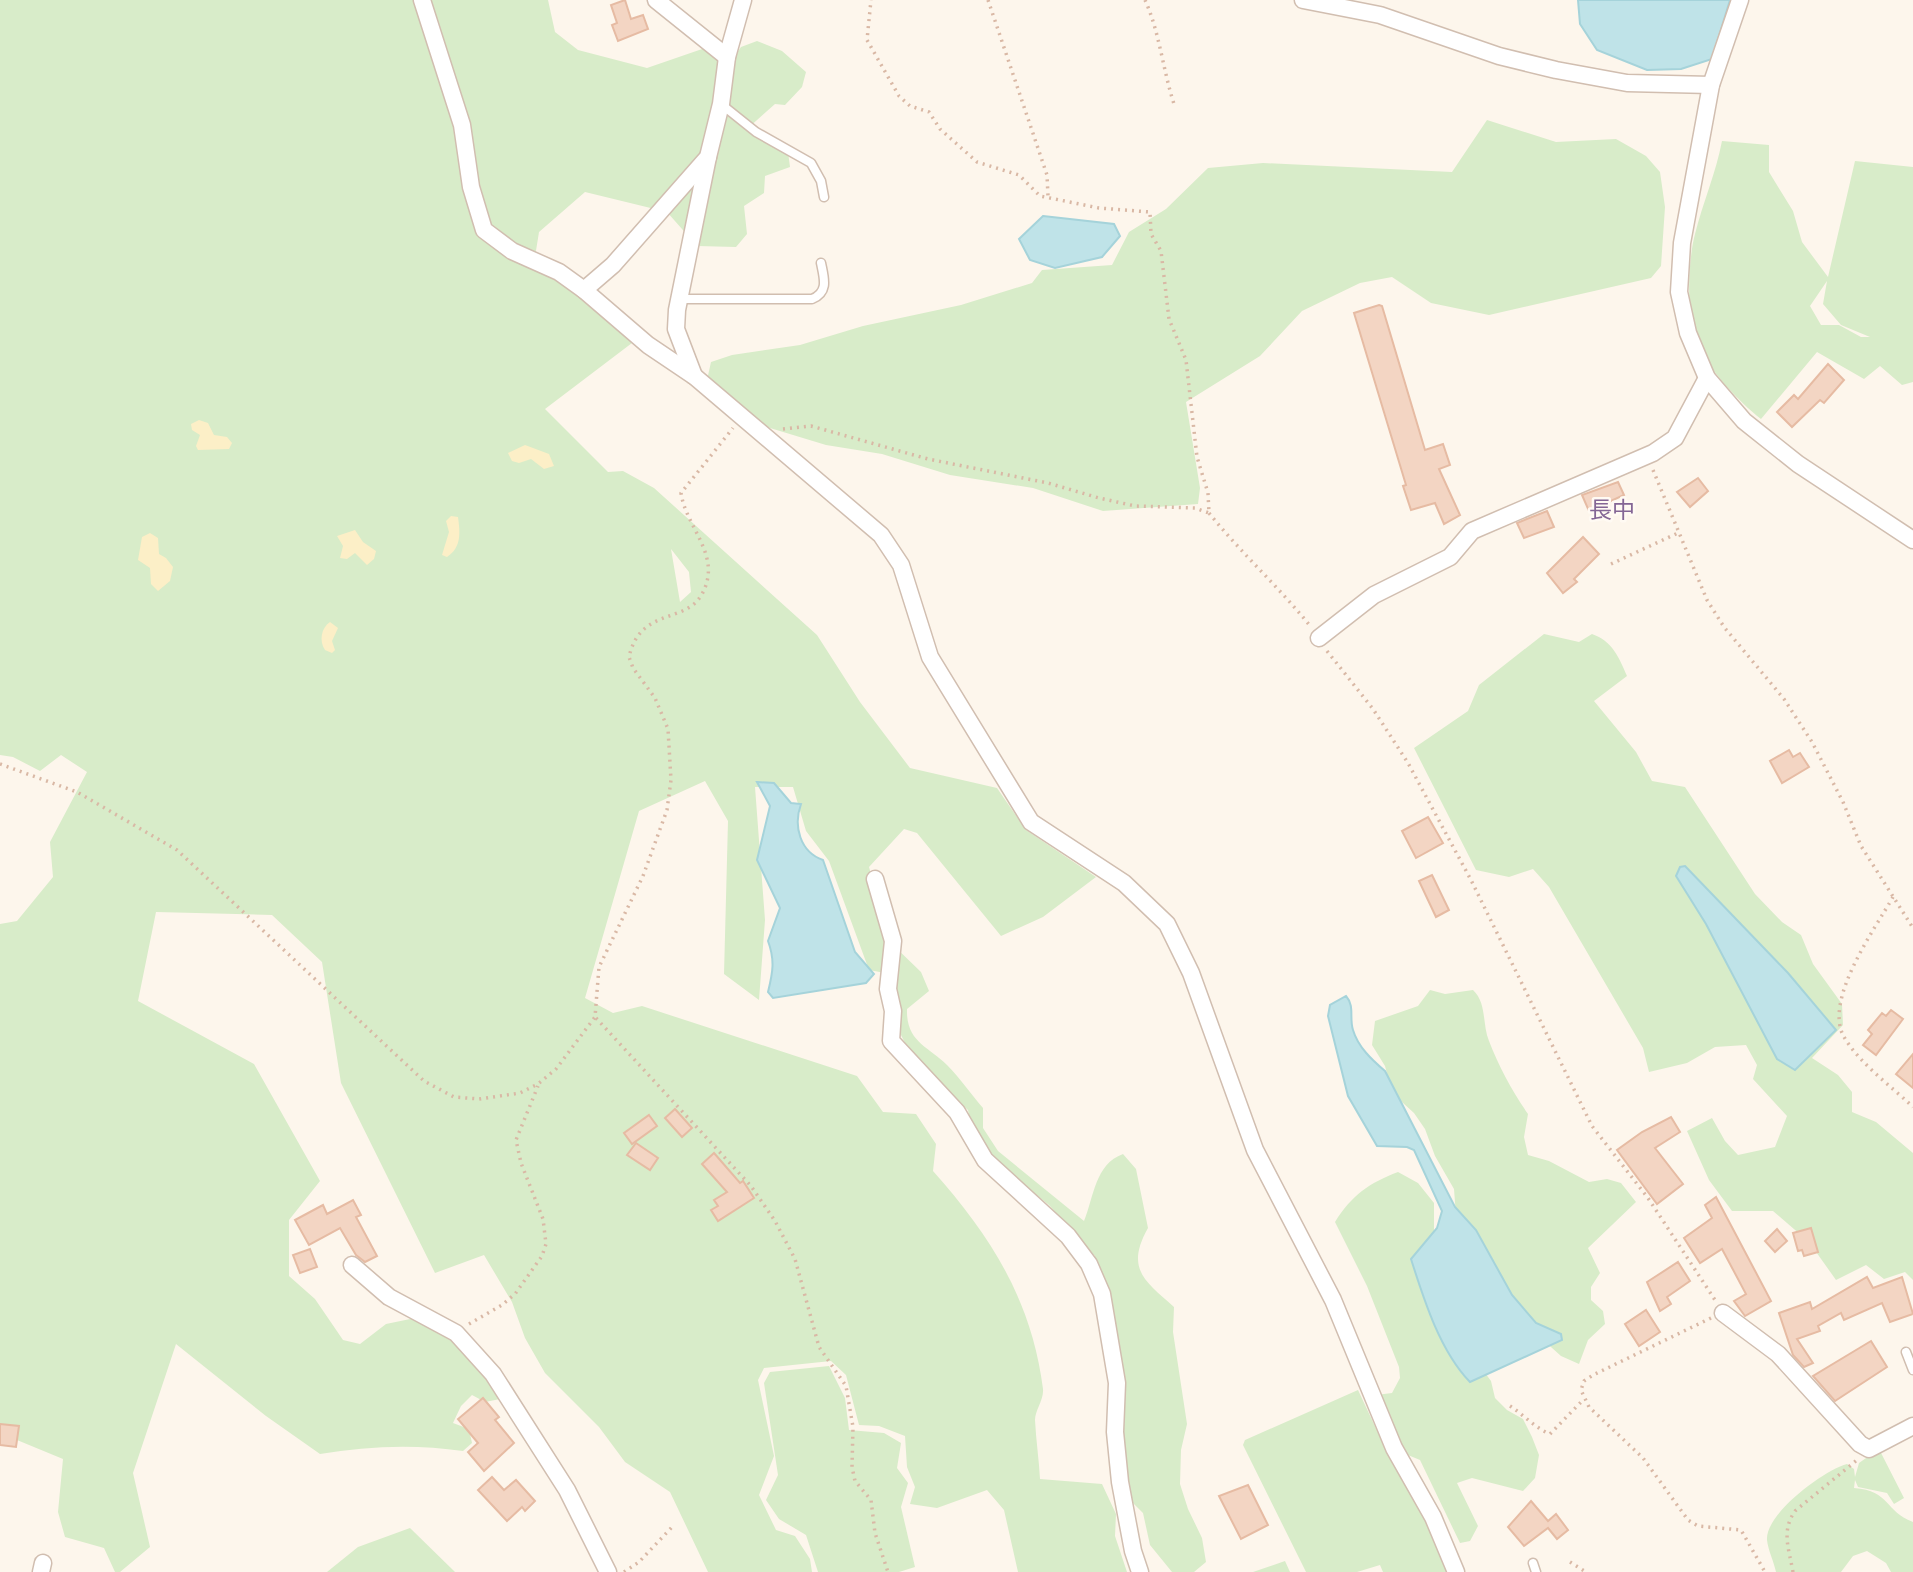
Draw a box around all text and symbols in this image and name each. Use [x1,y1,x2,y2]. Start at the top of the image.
district label: 長中 [1589,498,1635,527]

